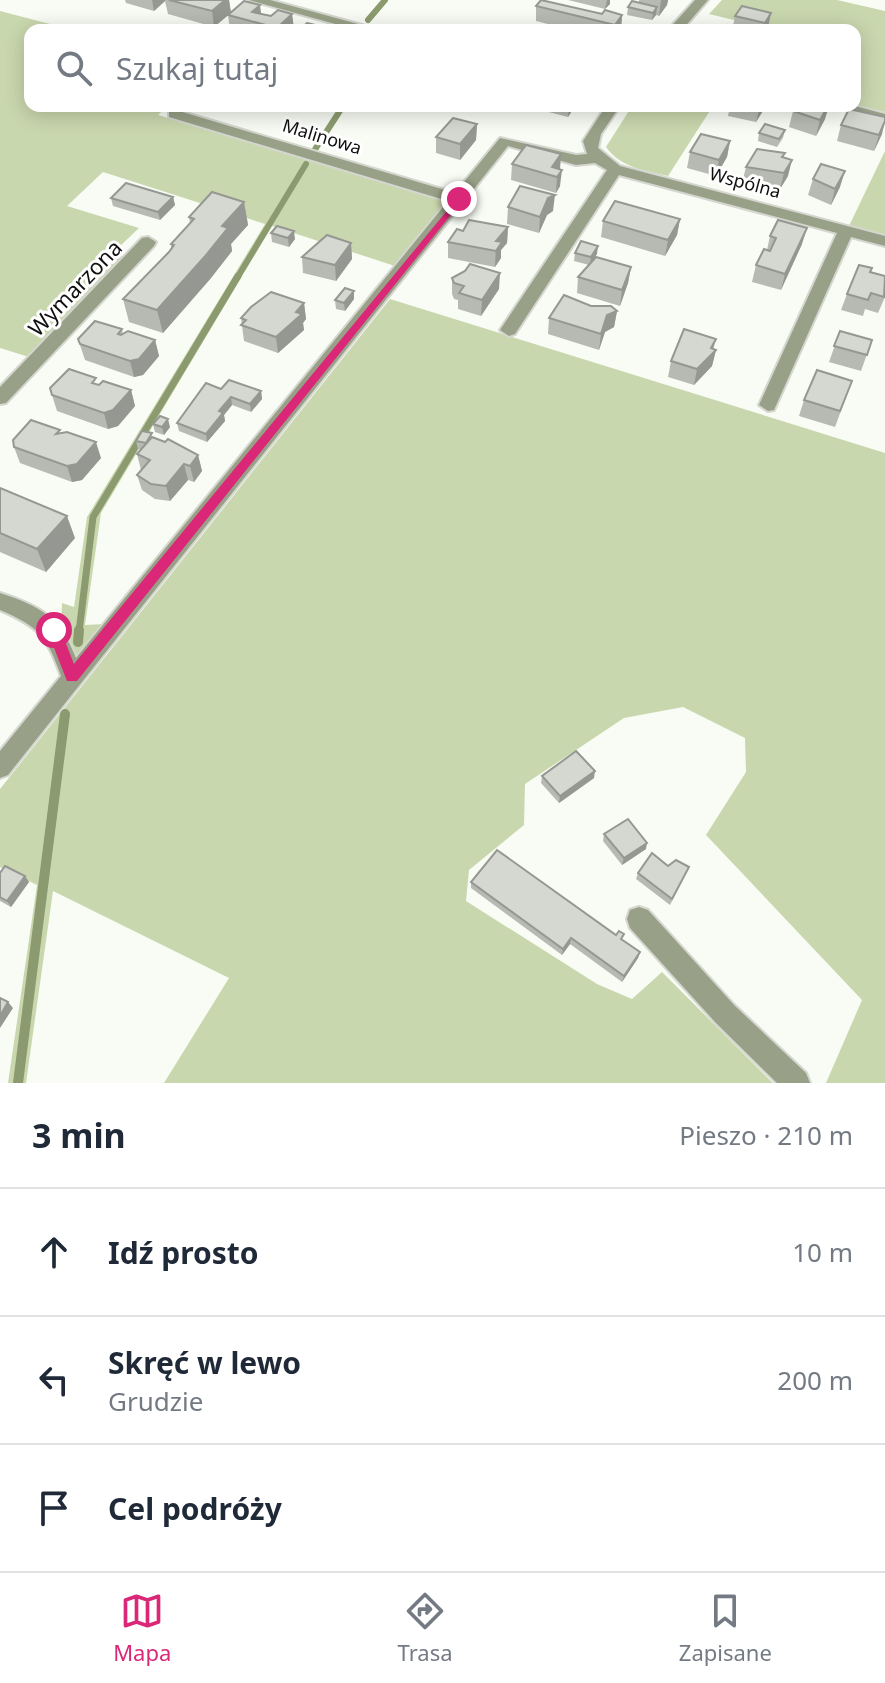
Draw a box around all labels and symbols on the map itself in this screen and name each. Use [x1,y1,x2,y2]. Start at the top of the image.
street label: Malinowa [280,113,365,159]
street label: Wspólna [707,161,784,203]
route end [441,181,477,217]
street label: Wymarzona [21,233,128,342]
route start [36,612,72,648]

